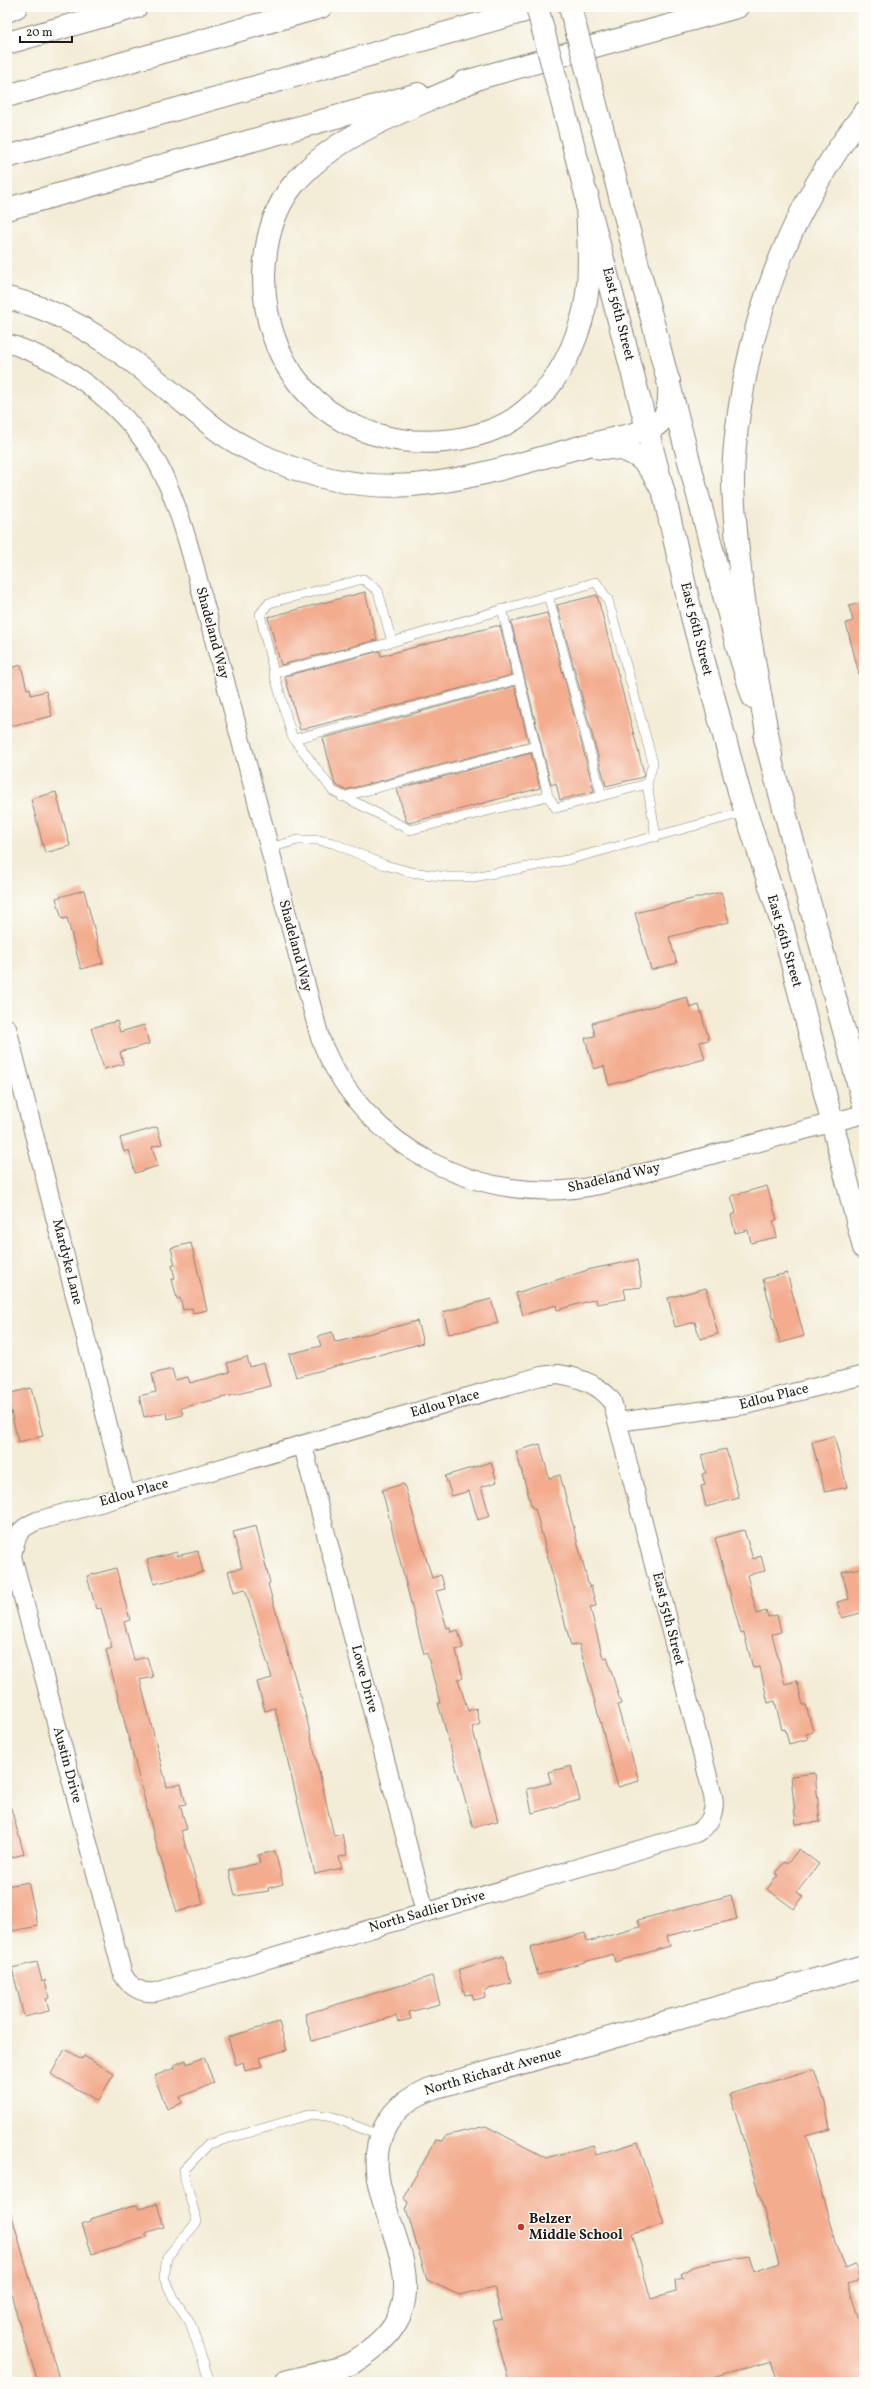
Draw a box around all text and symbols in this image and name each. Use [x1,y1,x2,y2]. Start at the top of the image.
scale bar [20,18,72,44]
text: 20 m [26,25,53,41]
street label: East 56th Street [597,265,639,363]
street label: East 56th Street [675,580,717,678]
street label: Shadeland Way [191,585,234,682]
street label: East 56th Street [762,892,806,990]
street label: Shadeland Way [274,898,317,995]
street label: Shadeland Way [566,1158,663,1198]
street label: Mardyke Lane [47,1217,87,1307]
street label: Edlou Place [737,1379,811,1415]
street label: Edlou Place [408,1385,482,1423]
street label: Edlou Place [97,1474,171,1512]
street label: East 55th Street [647,1570,689,1668]
street label: Lowe Drive [346,1643,382,1715]
street label: Austin Drive [48,1725,86,1805]
street label: North Sadlier Drive [367,1886,488,1938]
street label: North Richardt Avenue [422,2043,564,2101]
place label: Belzer Middle School [529,2210,623,2245]
marker: Belzer Middle School [516,2222,526,2232]

